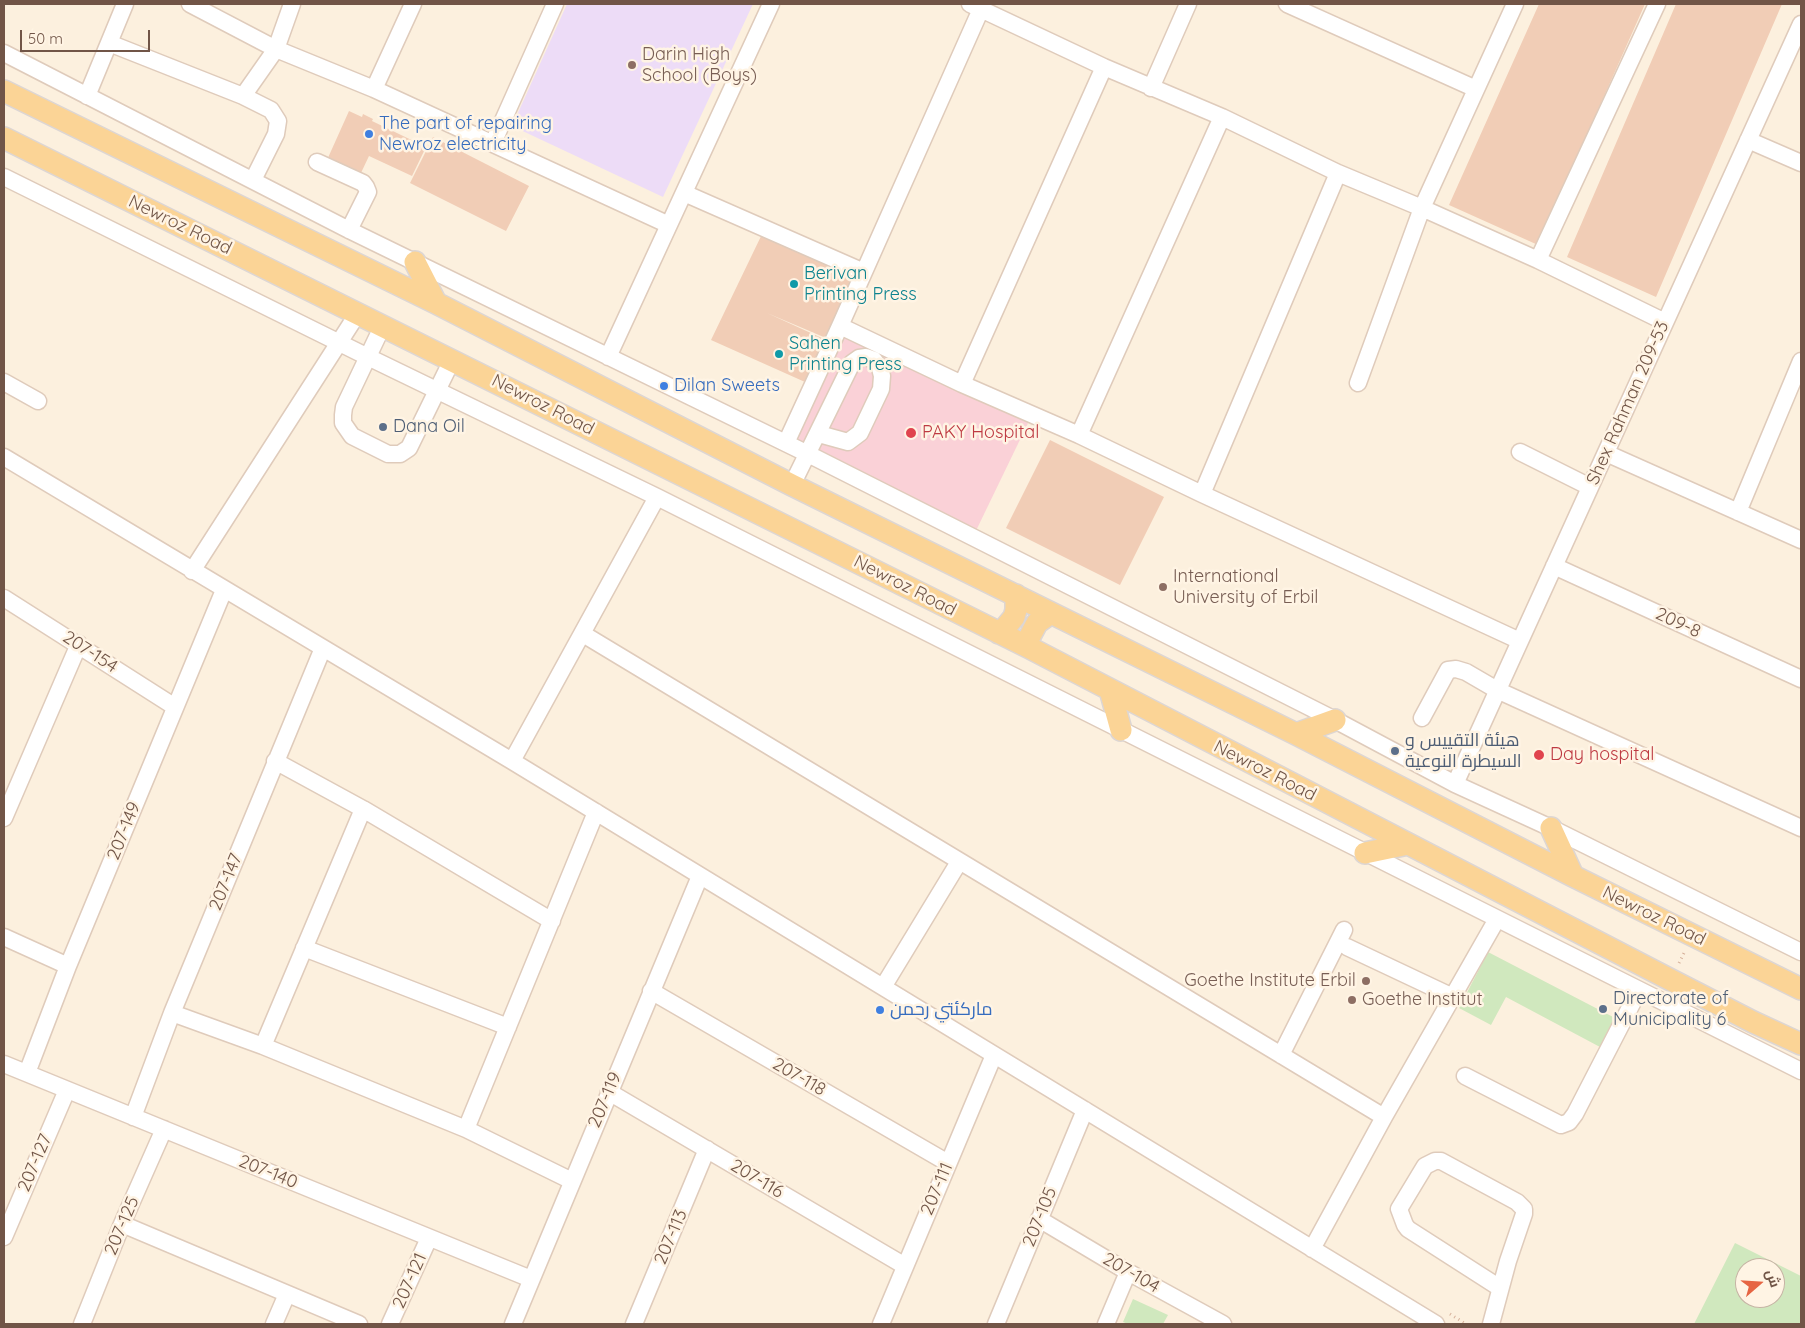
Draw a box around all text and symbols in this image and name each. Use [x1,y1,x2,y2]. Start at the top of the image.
scale bar [22,20,152,52]
text: 50 m [28,29,63,48]
place label: Darin High School (Boys) [642,44,757,86]
marker: Darin High School (Boys) [626,59,638,71]
place label: The part of repairing Newroz electricity [379,113,552,156]
marker: The part of repairing Newroz electricity [363,128,375,140]
street label: Newroz Road [125,191,235,259]
place label: Berivan Printing Press [804,263,917,306]
marker: Berivan Printing Press [788,278,800,290]
street label: Shex Rahman 209-53 [1582,318,1674,488]
place label: Sahen Printing Press [789,333,902,376]
marker: Sahen Printing Press [773,348,785,360]
street label: Newroz Road [488,370,598,440]
place label: Dilan Sweets [674,375,780,397]
marker: Dilan Sweets [658,380,670,392]
place label: Dana Oil [393,416,465,438]
marker: Dana Oil [377,421,389,433]
place label: PAKY Hospital [922,422,1039,444]
marker: PAKY Hospital [904,426,918,440]
street label: Newroz Road [850,551,960,621]
place label: International University of Erbil [1173,566,1318,608]
marker: International University of Erbil [1157,581,1169,593]
street label: 209-8 [1652,603,1704,643]
street label: 207-154 [59,626,121,678]
place label: هيئة التقييس و السيطرة النوعية [1405,730,1522,772]
street label: Newroz Road [1210,736,1320,806]
place label: Day hospital [1550,744,1654,766]
marker: هيئة التقييس و السيطرة النوعية [1389,745,1401,757]
marker: Day hospital [1532,748,1546,762]
street label: 207-149 [103,799,145,863]
street label: 207-147 [205,850,247,914]
street label: Newroz Road [1599,882,1709,950]
place label: Goethe Institute Erbil [1184,970,1356,992]
marker: Goethe Institute Erbil [1360,975,1372,987]
place label: Directorate of Municipality 6 [1613,988,1729,1030]
place label: Goethe Institut [1362,989,1483,1011]
marker: Goethe Institut [1346,994,1358,1006]
place label: ماركئتي رحمن [890,999,993,1021]
marker: Directorate of Municipality 6 [1597,1003,1609,1015]
marker: ماركئتي رحمن [874,1004,886,1016]
street label: 207-118 [768,1053,830,1101]
street label: 207-119 [584,1069,626,1131]
street label: 207-127 [13,1131,57,1195]
street label: 207-140 [235,1150,301,1194]
street label: 207-116 [727,1155,787,1203]
street label: 207-111 [916,1159,958,1219]
street label: 207-105 [1018,1184,1062,1250]
street label: 207-125 [100,1193,144,1259]
street label: 207-113 [650,1206,692,1268]
street label: 207-104 [1099,1248,1163,1298]
street label: 207-121 [388,1250,432,1312]
north arrow [1735,1258,1785,1308]
text: ش [1762,1267,1785,1290]

